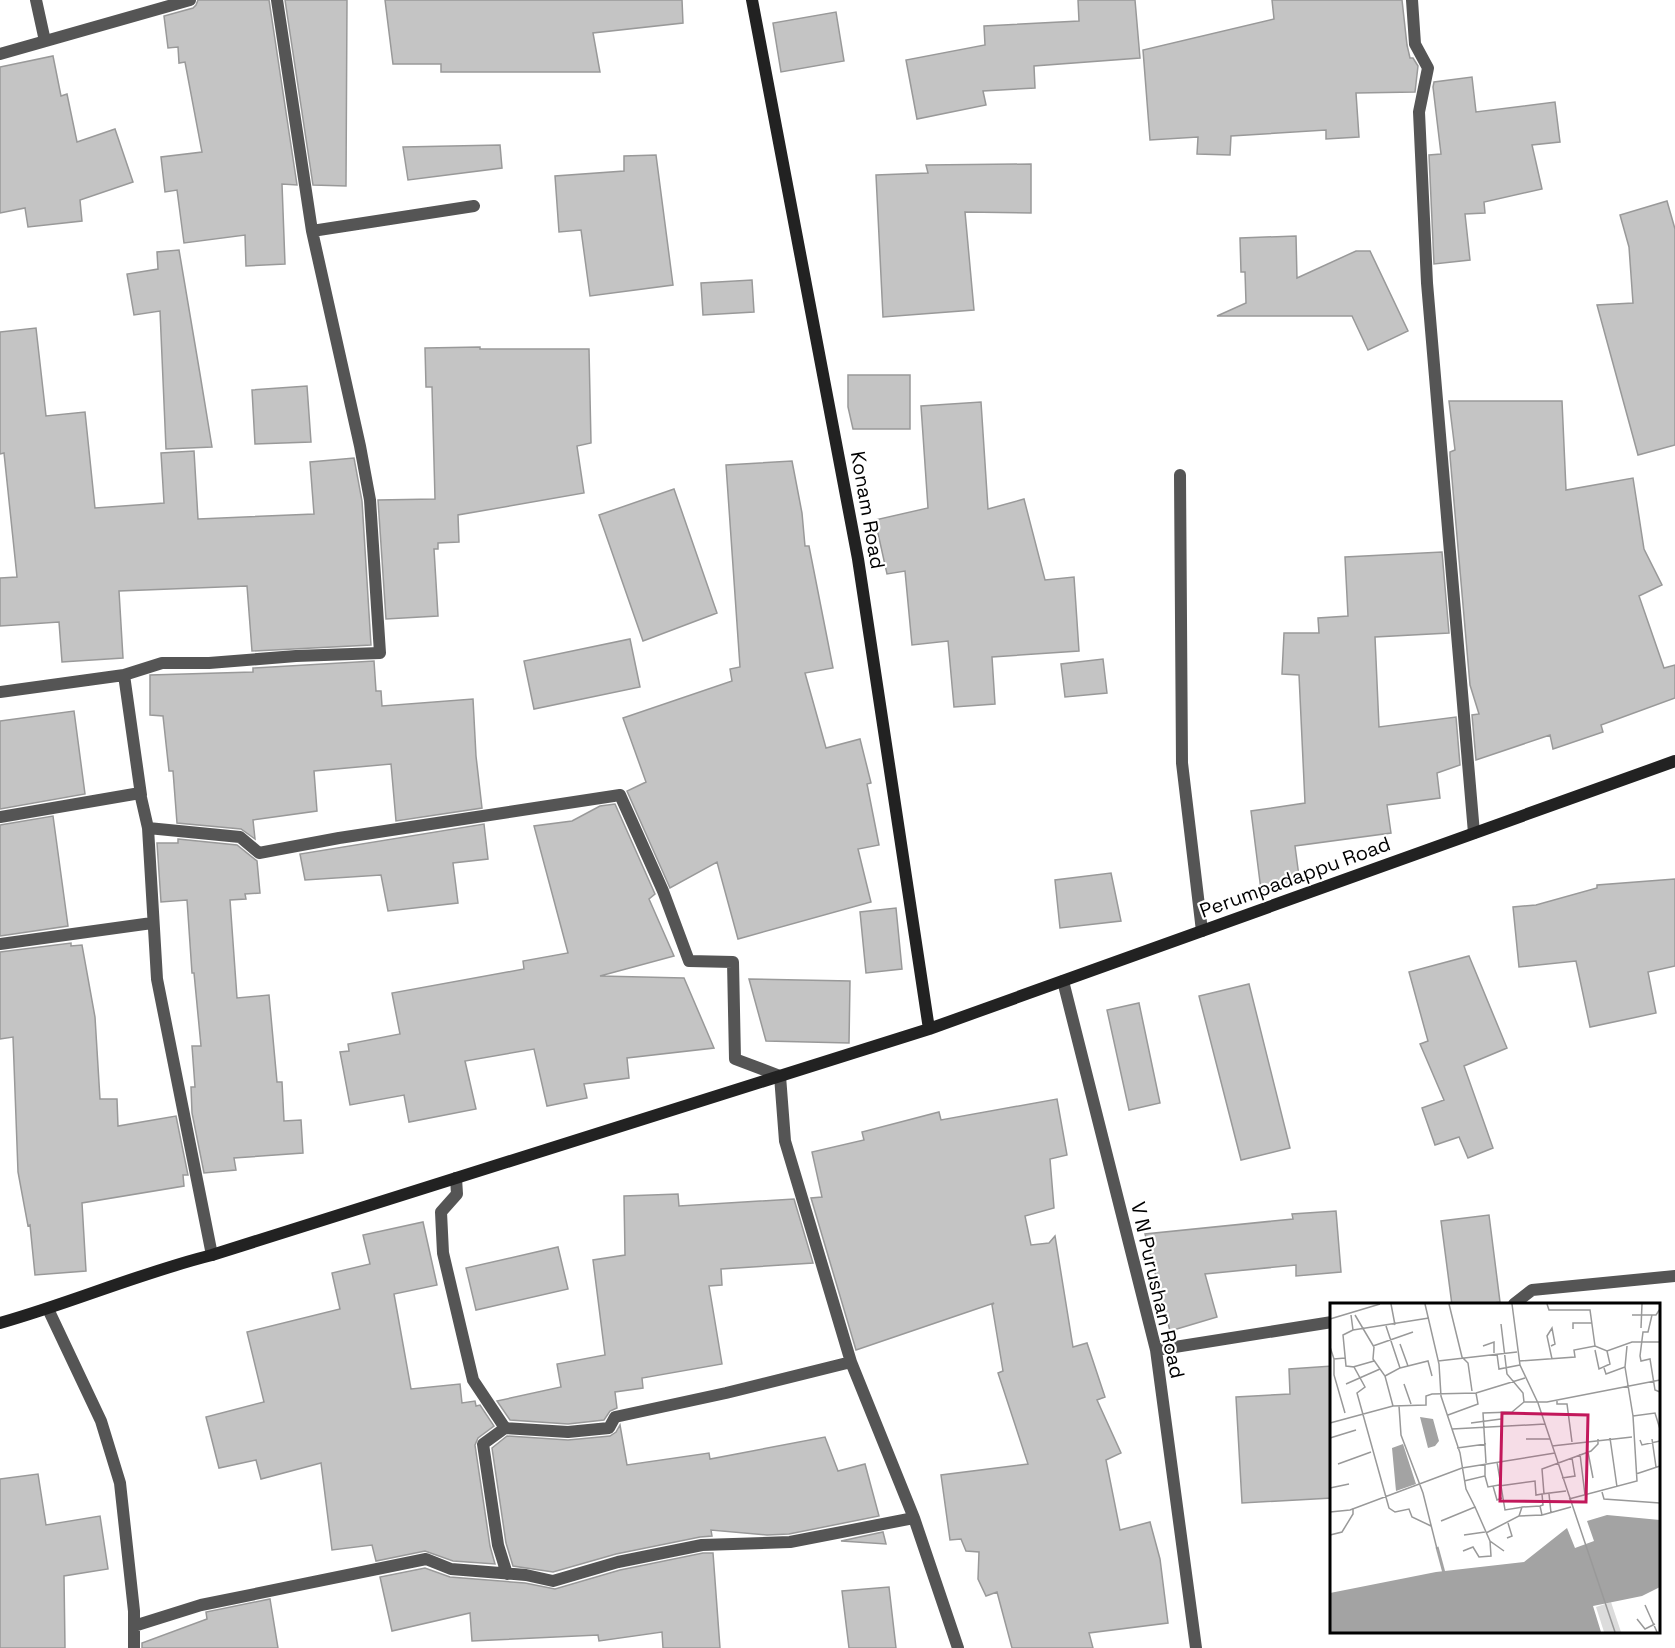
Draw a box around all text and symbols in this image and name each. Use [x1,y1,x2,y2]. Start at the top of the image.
street label: Konam Road [845,449,891,571]
street label: Perumpadappu Road [1196,830,1394,924]
street label: V N Purushan Road [1125,1199,1191,1381]
inset map [1330,1303,1660,1633]

